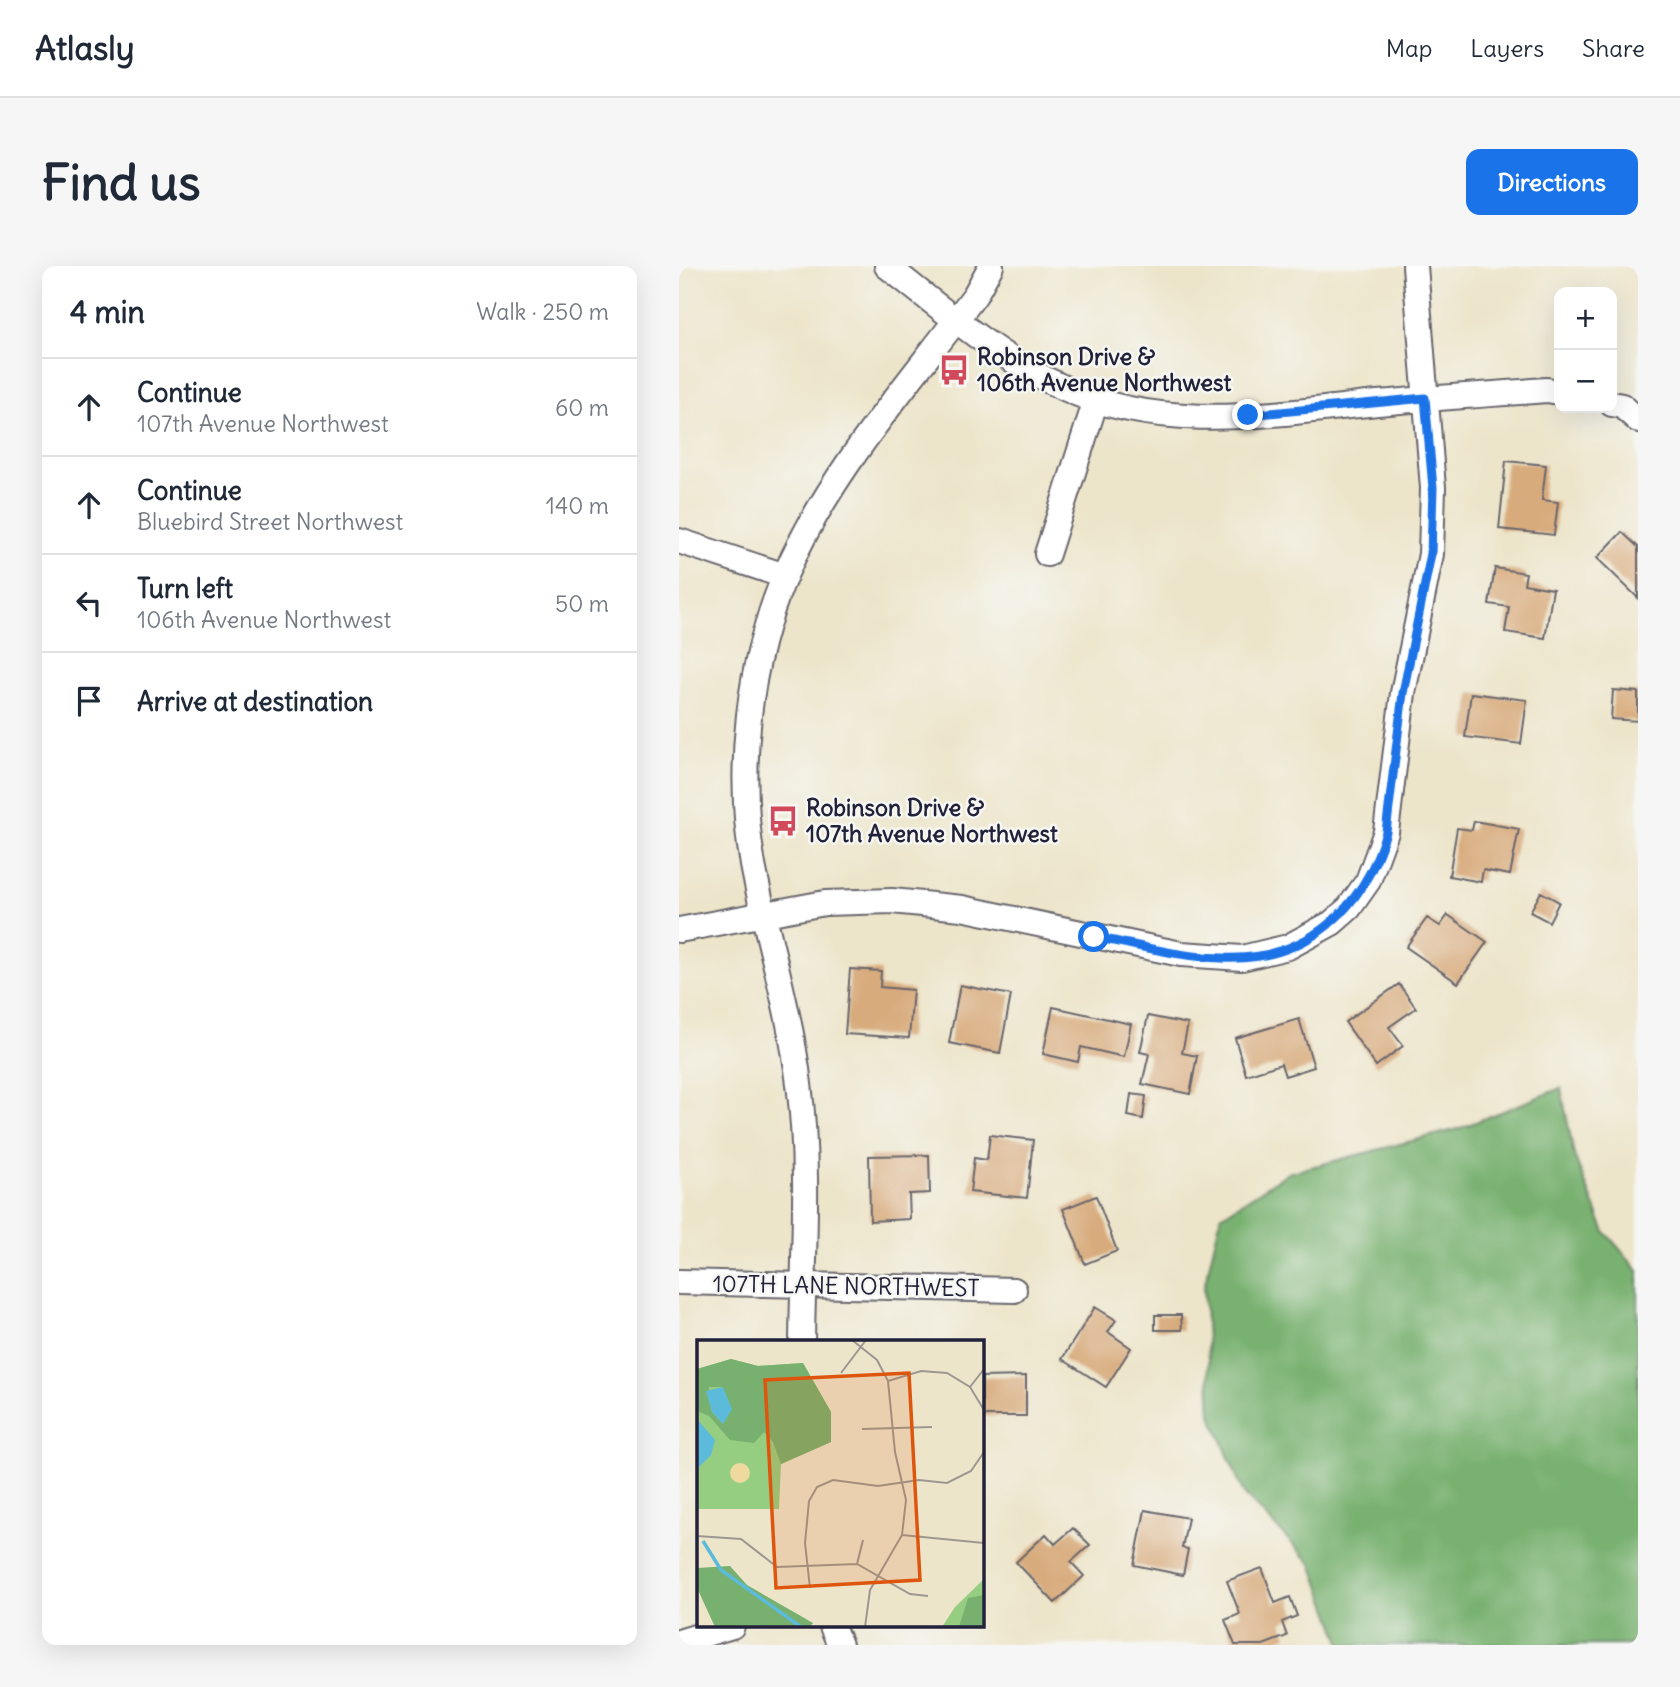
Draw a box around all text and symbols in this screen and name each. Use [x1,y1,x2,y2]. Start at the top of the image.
text: Atlasly [35,27,134,69]
text: Map [1386,33,1432,63]
text: Layers [1470,33,1544,63]
text: Share [1582,33,1645,63]
button: Directions [1466,149,1638,215]
text: Find us [42,152,200,213]
map controls [1554,287,1617,413]
button: + [1554,287,1617,350]
text: 4 min [70,293,145,331]
text: Walk · 250 m [476,297,609,326]
place label: Robinson Drive & 106th Avenue Northwest [977,342,1231,397]
button: − [1554,350,1617,413]
bus stop icon: Robinson Drive & 106th Avenue Northwest [937,353,971,387]
text: Continue [137,376,242,409]
icon: ahead [70,388,108,426]
text: 60 m [555,393,609,422]
route end [1232,399,1263,430]
text: 107th Avenue Northwest [137,409,389,438]
text: Continue [137,474,242,507]
icon: ahead [70,486,108,524]
text: 140 m [546,491,609,520]
text: Bluebird Street Northwest [137,507,403,536]
text: Turn left [137,572,233,605]
icon: left [70,584,108,622]
text: 50 m [555,589,609,618]
text: 106th Avenue Northwest [137,605,391,634]
icon: arrive [70,682,108,720]
text: Arrive at destination [137,685,373,718]
place label: Robinson Drive & 107th Avenue Northwest [806,793,1058,848]
bus stop icon: Robinson Drive & 107th Avenue Northwest [766,804,800,838]
route start [1078,921,1109,952]
street label: 107TH LANE NORTHWEST [712,1269,980,1302]
inset map [697,1340,983,1628]

